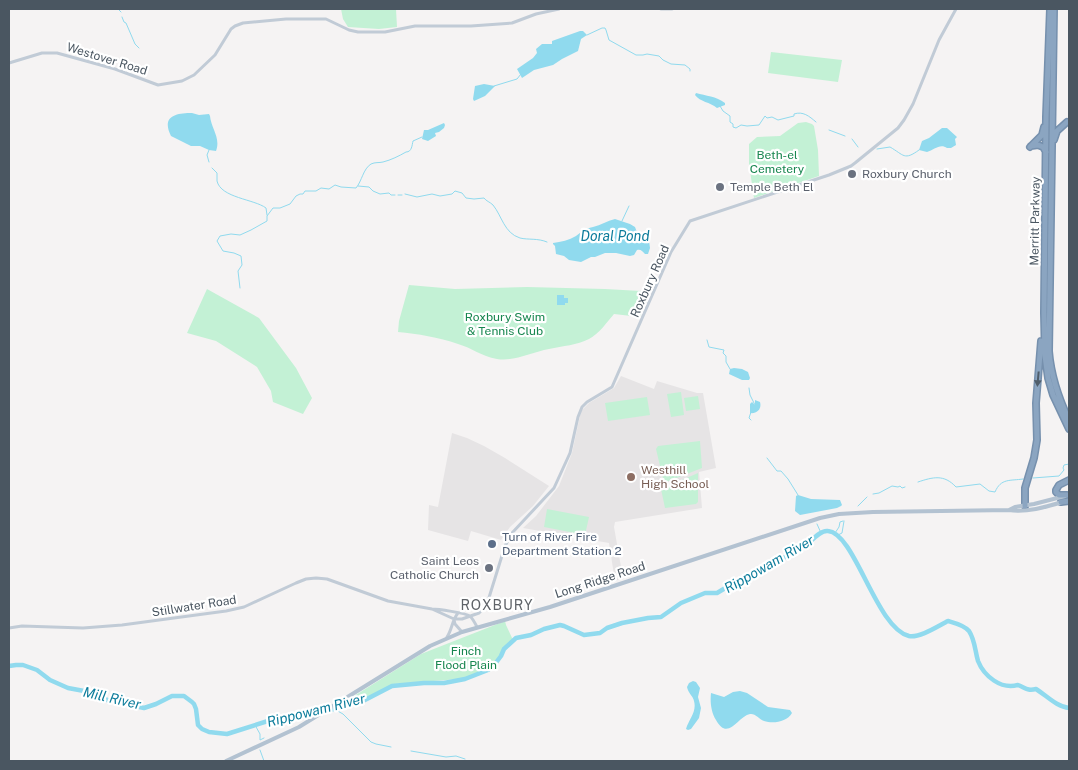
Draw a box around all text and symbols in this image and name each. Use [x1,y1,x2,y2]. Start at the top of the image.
street label: Westover Road [65,40,149,78]
park label: Beth-el Cemetery [750,148,805,176]
place label: Roxbury Church [862,167,952,181]
marker: Roxbury Church [846,168,858,180]
street label: Merritt Parkway [1027,176,1043,266]
place label: Temple Beth El [730,180,814,194]
marker: Temple Beth El [714,181,726,193]
water label: Doral Pond [581,228,649,244]
street label: Roxbury Road [628,243,672,319]
park label: Roxbury Swim & Tennis Club [465,310,545,338]
one-way arrow [1033,371,1041,387]
place label: Westhill High School [641,463,709,491]
marker: Westhill High School [625,471,637,483]
place label: Turn of River Fire Department Station 2 [502,530,622,558]
water label: Rippowam River [721,532,817,596]
marker: Turn of River Fire Department Station 2 [486,538,498,550]
place label: Saint Leos Catholic Church [390,554,479,582]
street label: Long Ridge Road [553,559,647,601]
marker: Saint Leos Catholic Church [483,562,495,574]
street label: Stillwater Road [151,592,237,620]
district label: ROXBURY [460,597,534,613]
park label: Finch Flood Plain [435,644,497,672]
water label: Mill River [81,684,143,713]
water label: Rippowam River [265,690,368,730]

